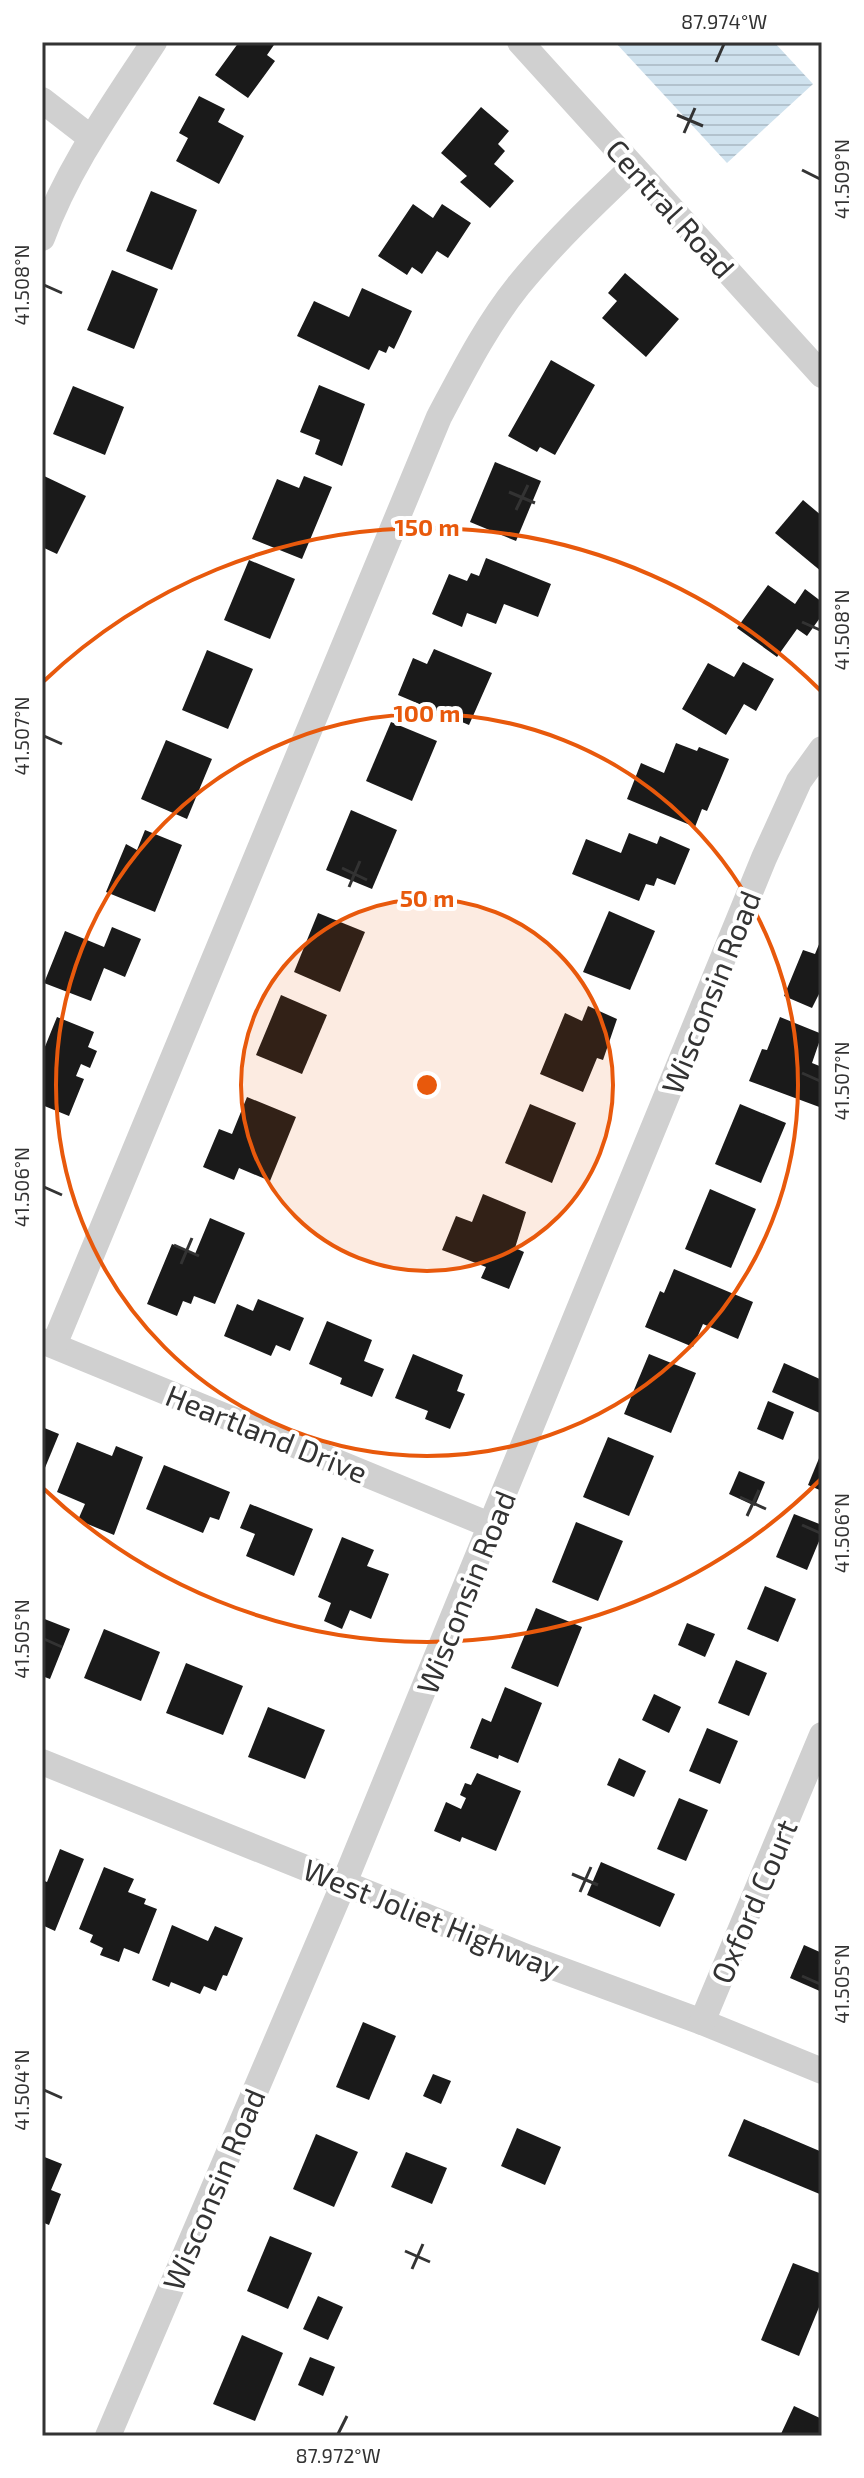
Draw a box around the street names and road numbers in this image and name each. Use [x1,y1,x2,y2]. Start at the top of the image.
street label: Central Road [599,131,743,285]
street label: Wisconsin Road [653,885,767,1099]
street label: Heartland Drive [161,1376,373,1490]
street label: Wisconsin Road [408,1485,522,1699]
street label: Oxford Court [702,1814,804,1988]
street label: West Joliet Highway [299,1850,566,1986]
street label: Wisconsin Road [154,2083,272,2295]

